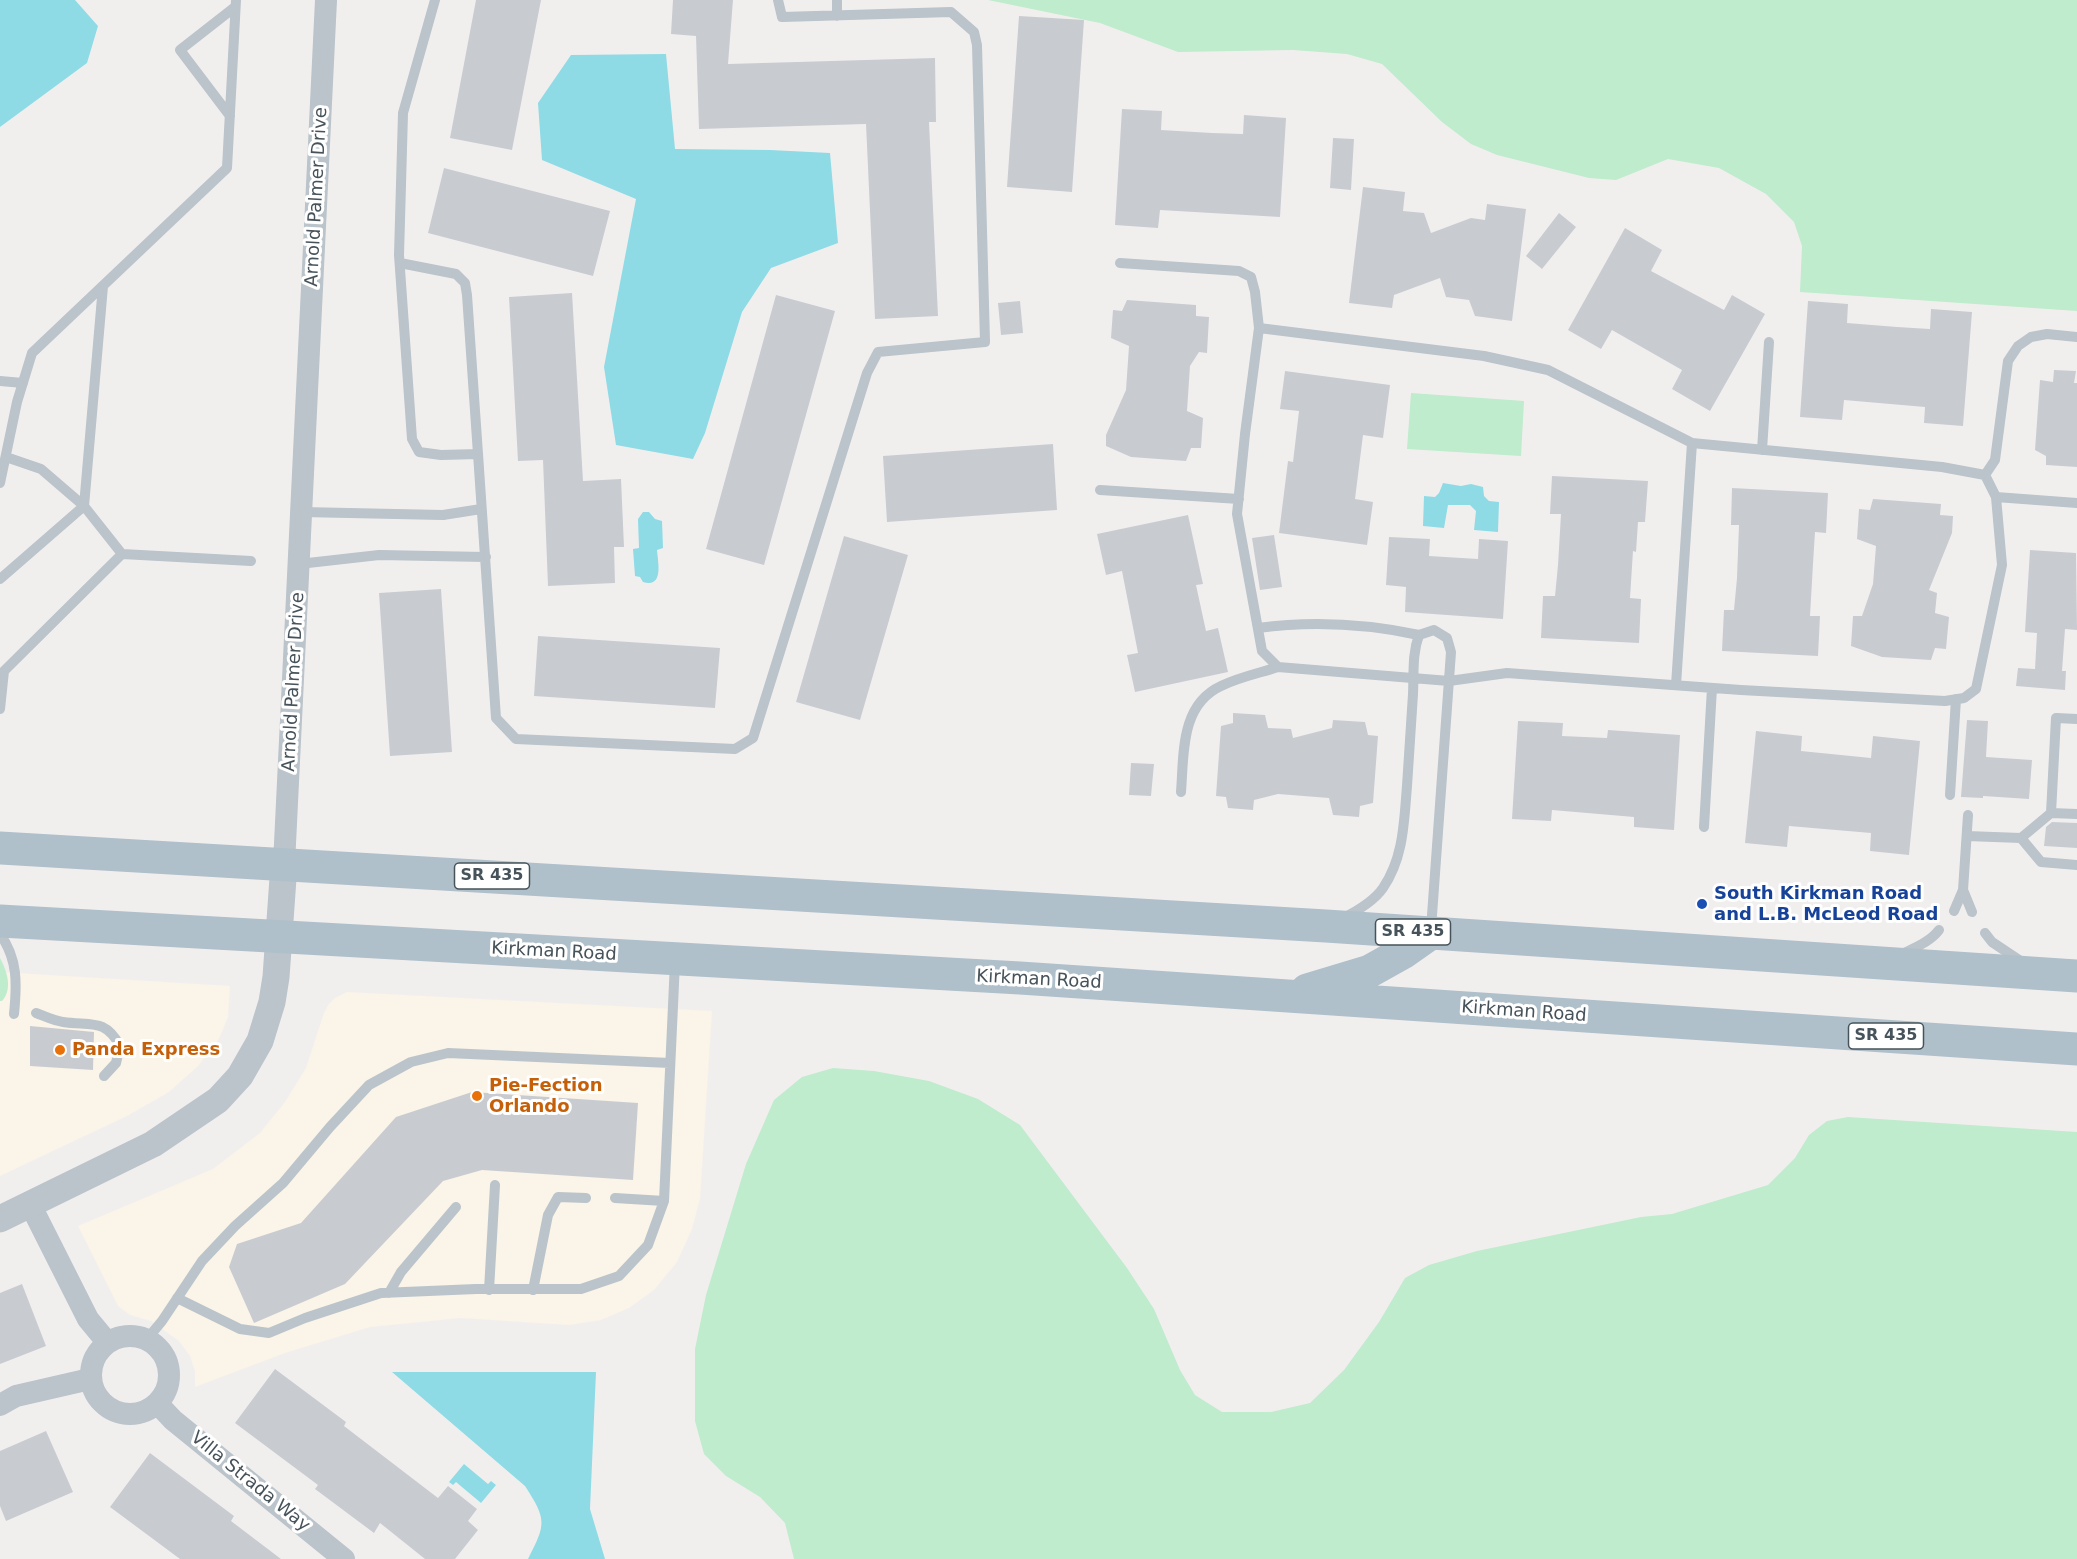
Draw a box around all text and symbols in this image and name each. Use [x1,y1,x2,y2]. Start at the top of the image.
street label: Arnold Palmer Drive [302,107,332,287]
street label: Arnold Palmer Drive [279,592,309,772]
road number: SR 435 [454,863,530,889]
place label: South Kirkman Road and L.B. McLeod Road [1714,883,1938,926]
marker: South Kirkman Road and L.B. McLeod Road [1695,897,1709,911]
road number: SR 435 [1376,919,1450,945]
street label: Kirkman Road [491,938,617,966]
street label: Kirkman Road [976,966,1102,994]
street label: Kirkman Road [1461,997,1587,1027]
road number: SR 435 [1848,1023,1924,1049]
place label: Panda Express [72,1039,220,1061]
marker: Panda Express [53,1043,67,1057]
place label: Pie-Fection Orlando [489,1075,602,1118]
marker: Pie-Fection Orlando [470,1089,484,1103]
street label: Villa Strada Way [186,1427,314,1537]

